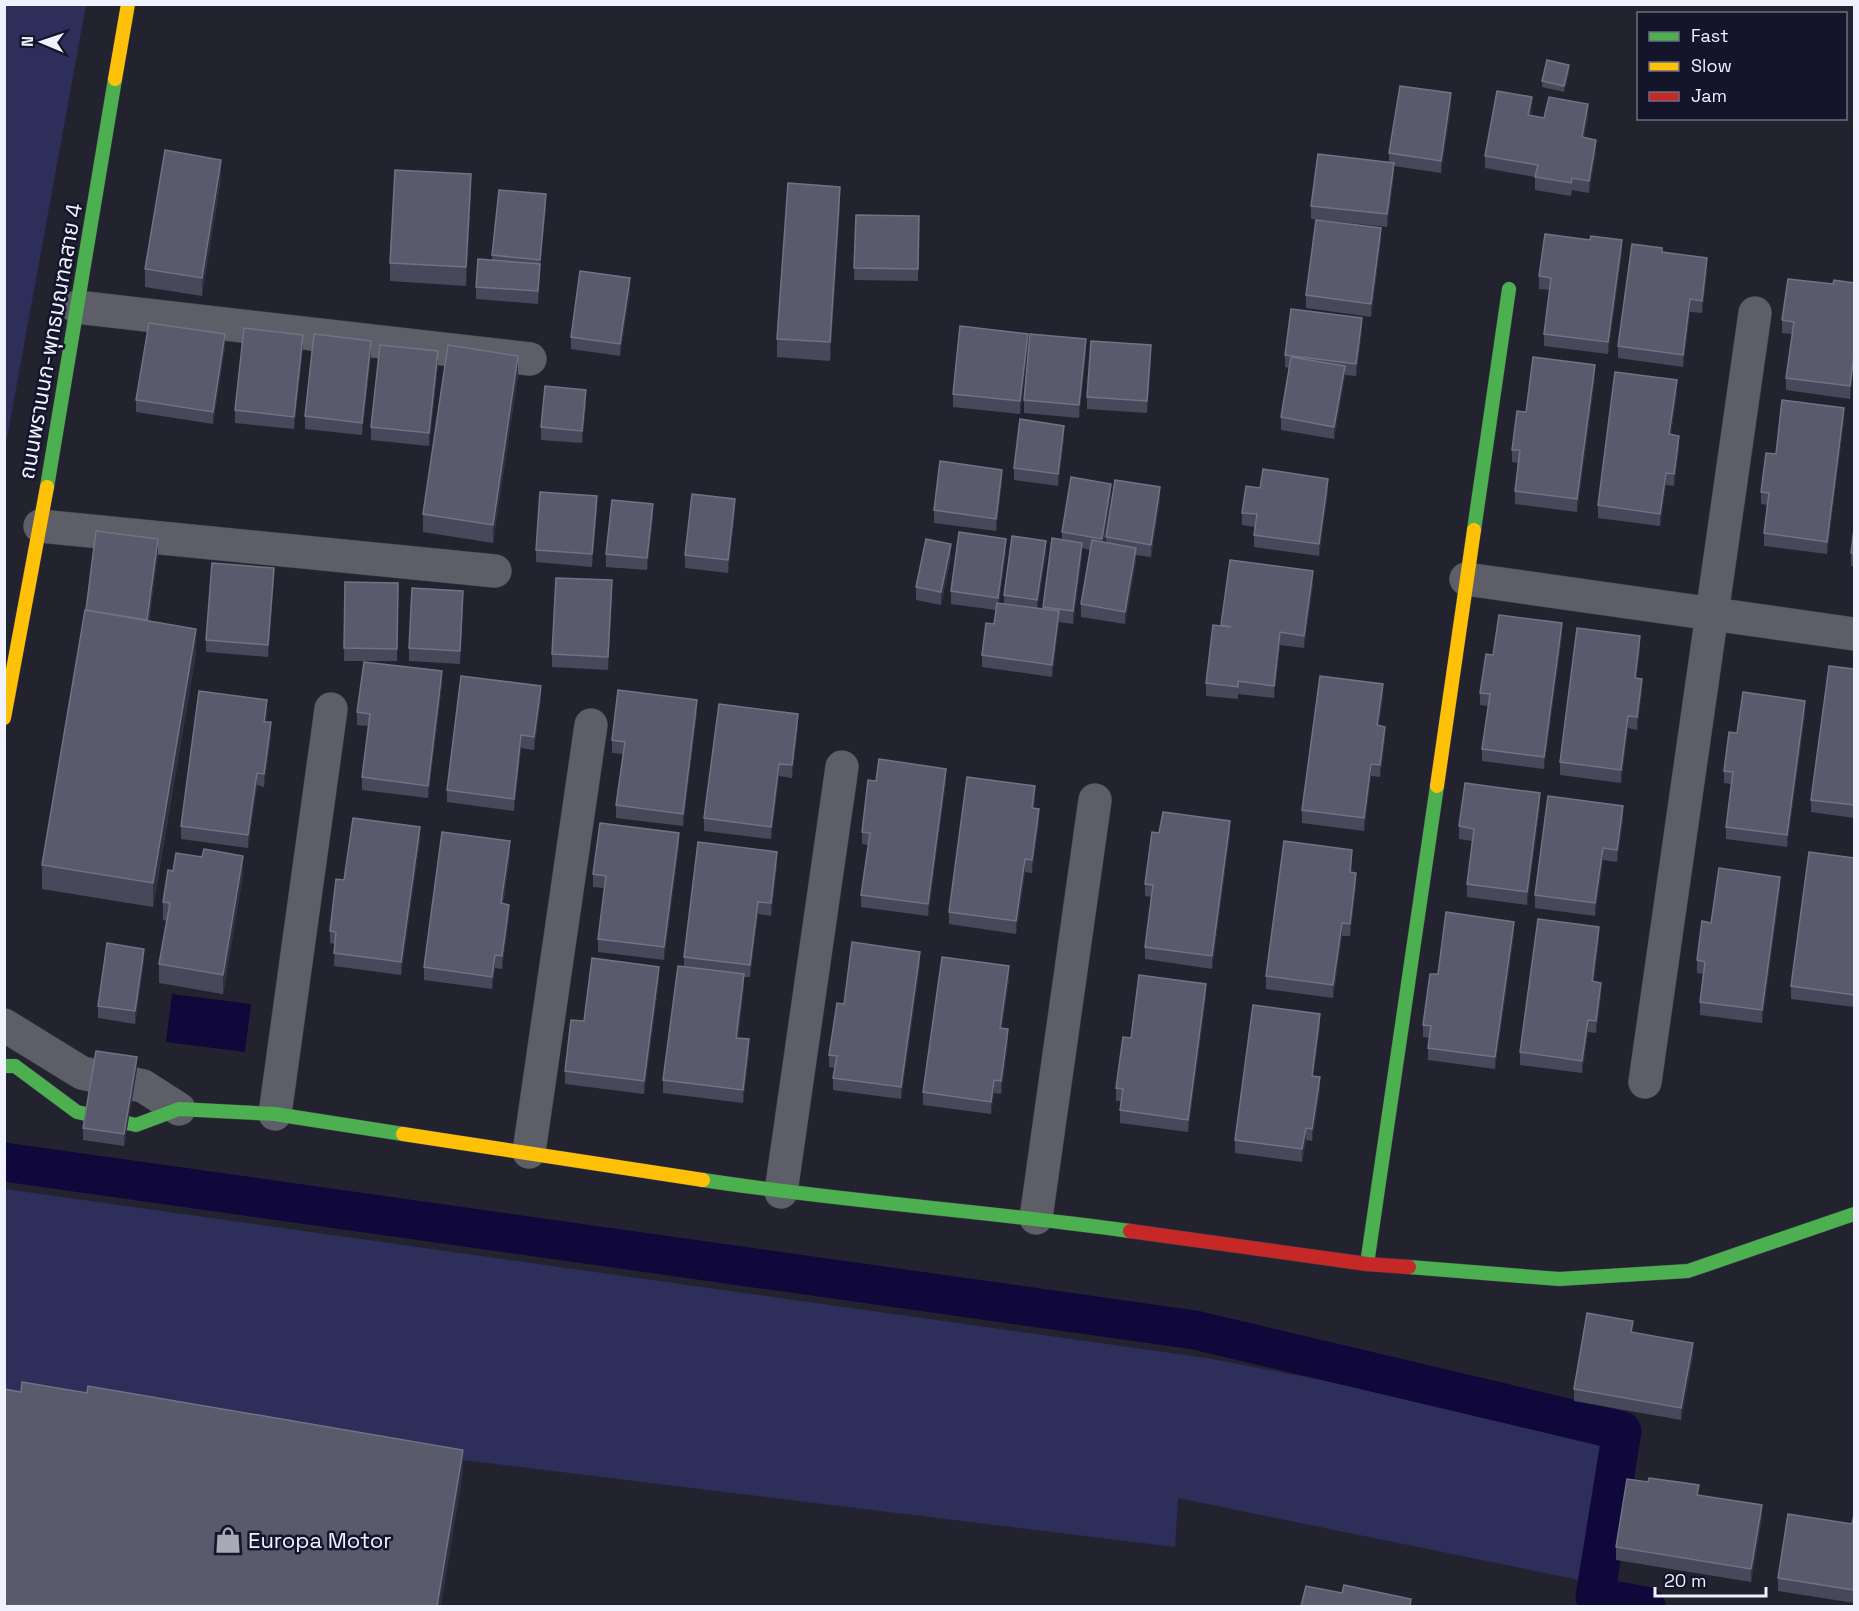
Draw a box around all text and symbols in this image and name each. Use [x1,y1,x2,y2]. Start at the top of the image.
north arrow [12,12,72,72]
legend [1637,12,1847,120]
text: Fast [1691,24,1728,47]
text: N [17,36,38,47]
text: Slow [1691,54,1732,77]
text: Jam [1691,84,1727,107]
street label: ถนนพรานนก-พุทธมณฑลสาย 4 [12,201,88,481]
shop icon: Europa Motor [213,1525,243,1555]
place label: Europa Motor [248,1526,392,1554]
scale bar [1655,1560,1766,1598]
text: 20 m [1664,1569,1707,1592]

